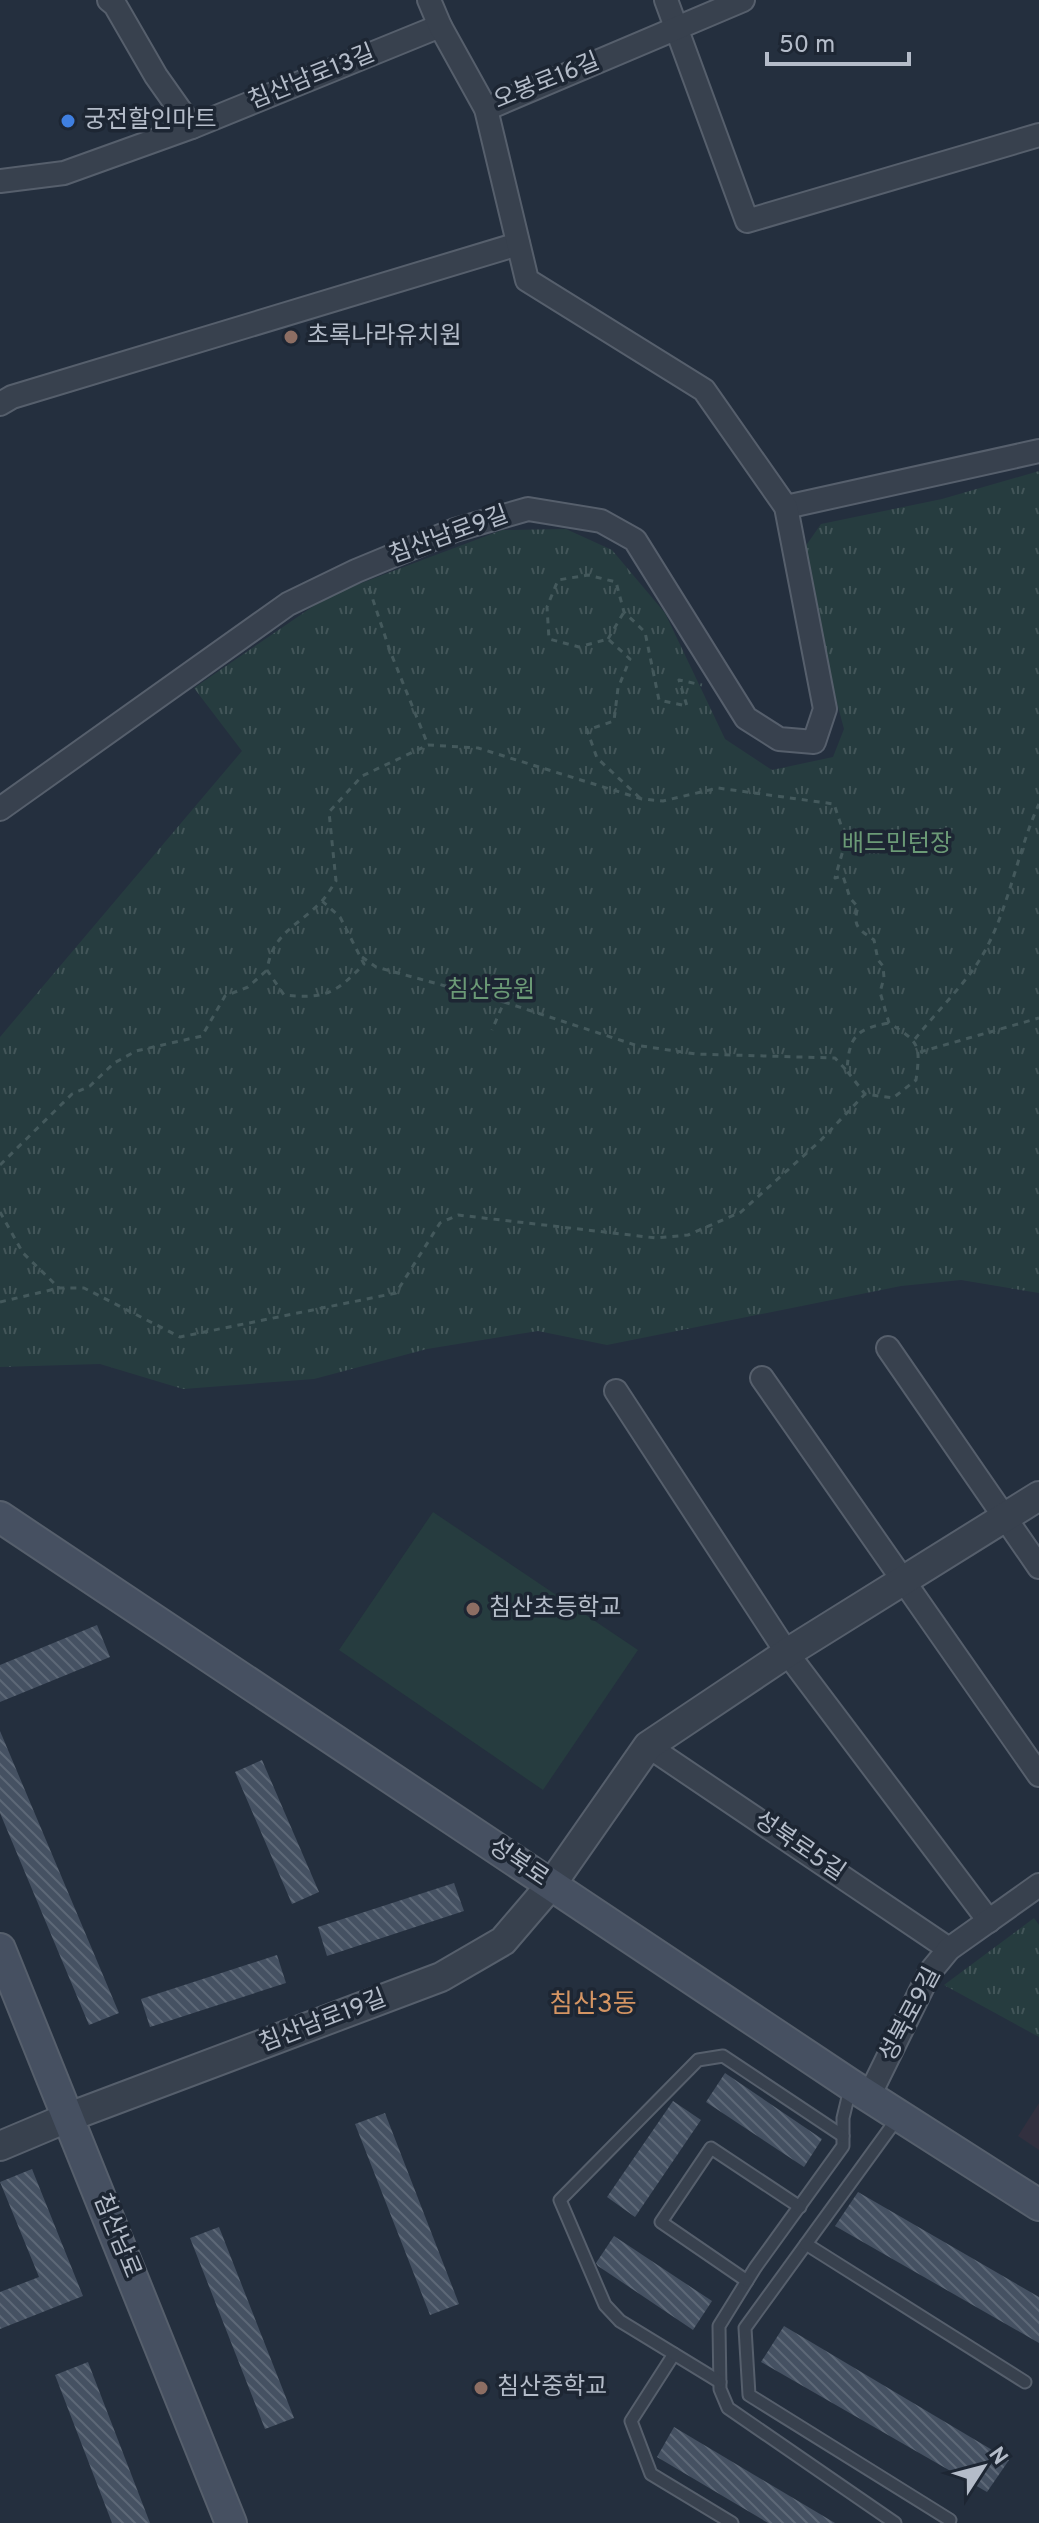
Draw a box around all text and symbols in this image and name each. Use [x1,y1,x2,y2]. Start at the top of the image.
scale bar [767,16,909,66]
text: 50 m [779,31,835,61]
street label: 침산남로13길 [244,39,380,117]
street label: 오봉로16길 [490,47,604,117]
place label: 궁전할인마트 [84,106,216,136]
marker: 궁전할인마트 [59,112,77,130]
place label: 초록나라유치원 [307,322,462,352]
marker: 초록나라유치원 [282,328,300,346]
street label: 침산남로9길 [385,501,513,571]
park label: 배드민턴장 [842,830,952,860]
park label: 침산공원 [447,976,535,1006]
place label: 침산초등학교 [489,1594,621,1624]
marker: 침산초등학교 [464,1600,482,1618]
street label: 성북로5길 [748,1806,850,1888]
street label: 성북로 [482,1832,554,1894]
street label: 성북로9길 [874,1963,948,2067]
street label: 침산남로19길 [255,1984,391,2060]
district label: 침산3동 [549,1989,637,2022]
street label: 침산남로 [86,2189,146,2283]
place label: 침산중학교 [497,2373,607,2403]
marker: 침산중학교 [472,2379,490,2397]
north arrow [943,2427,1023,2507]
text: N [982,2442,1013,2471]

